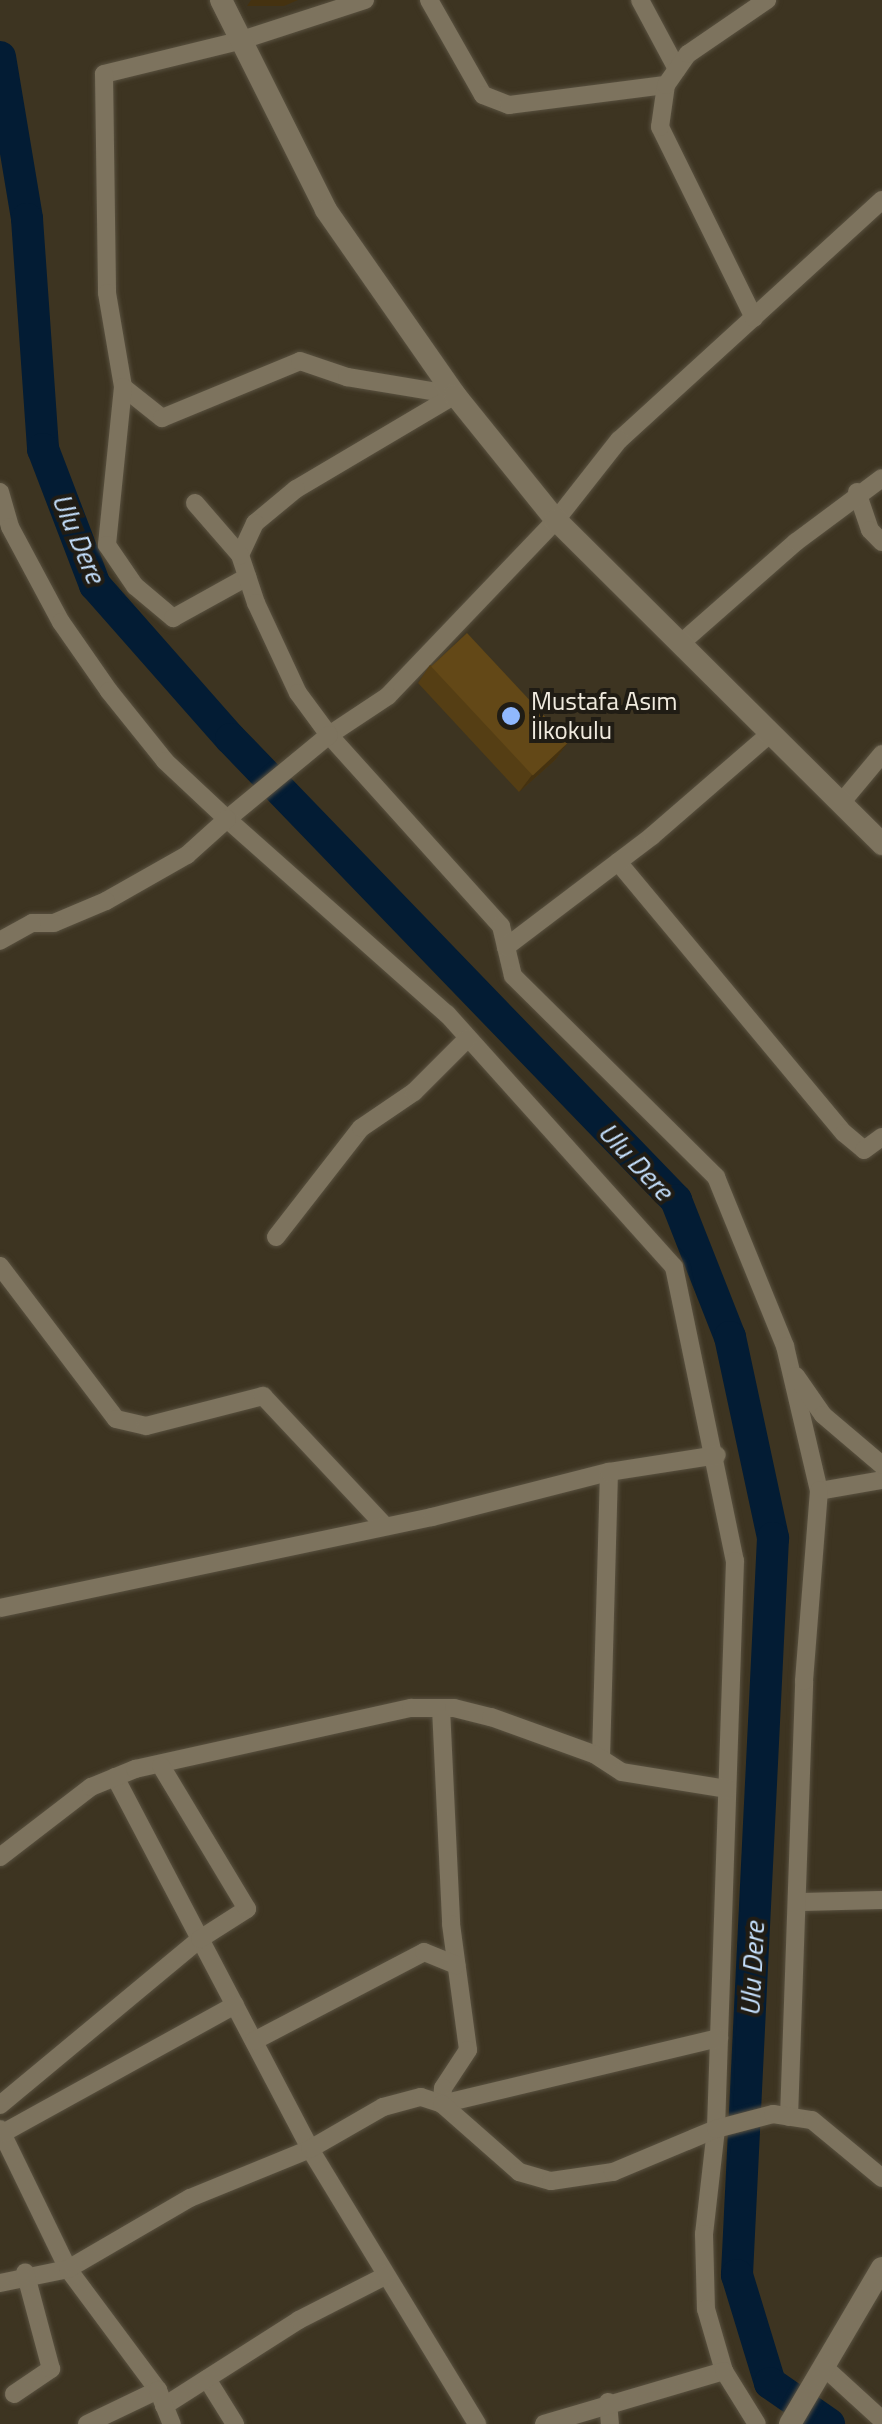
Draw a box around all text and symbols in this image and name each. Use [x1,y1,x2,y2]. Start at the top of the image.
water label: Ulu Dere [45,488,113,588]
place label: Mustafa Asım İlkokulu [531,687,677,746]
marker: Mustafa Asım İlkokulu [500,705,522,727]
water label: Ulu Dere [592,1115,680,1207]
water label: Ulu Dere [733,1921,771,2017]

